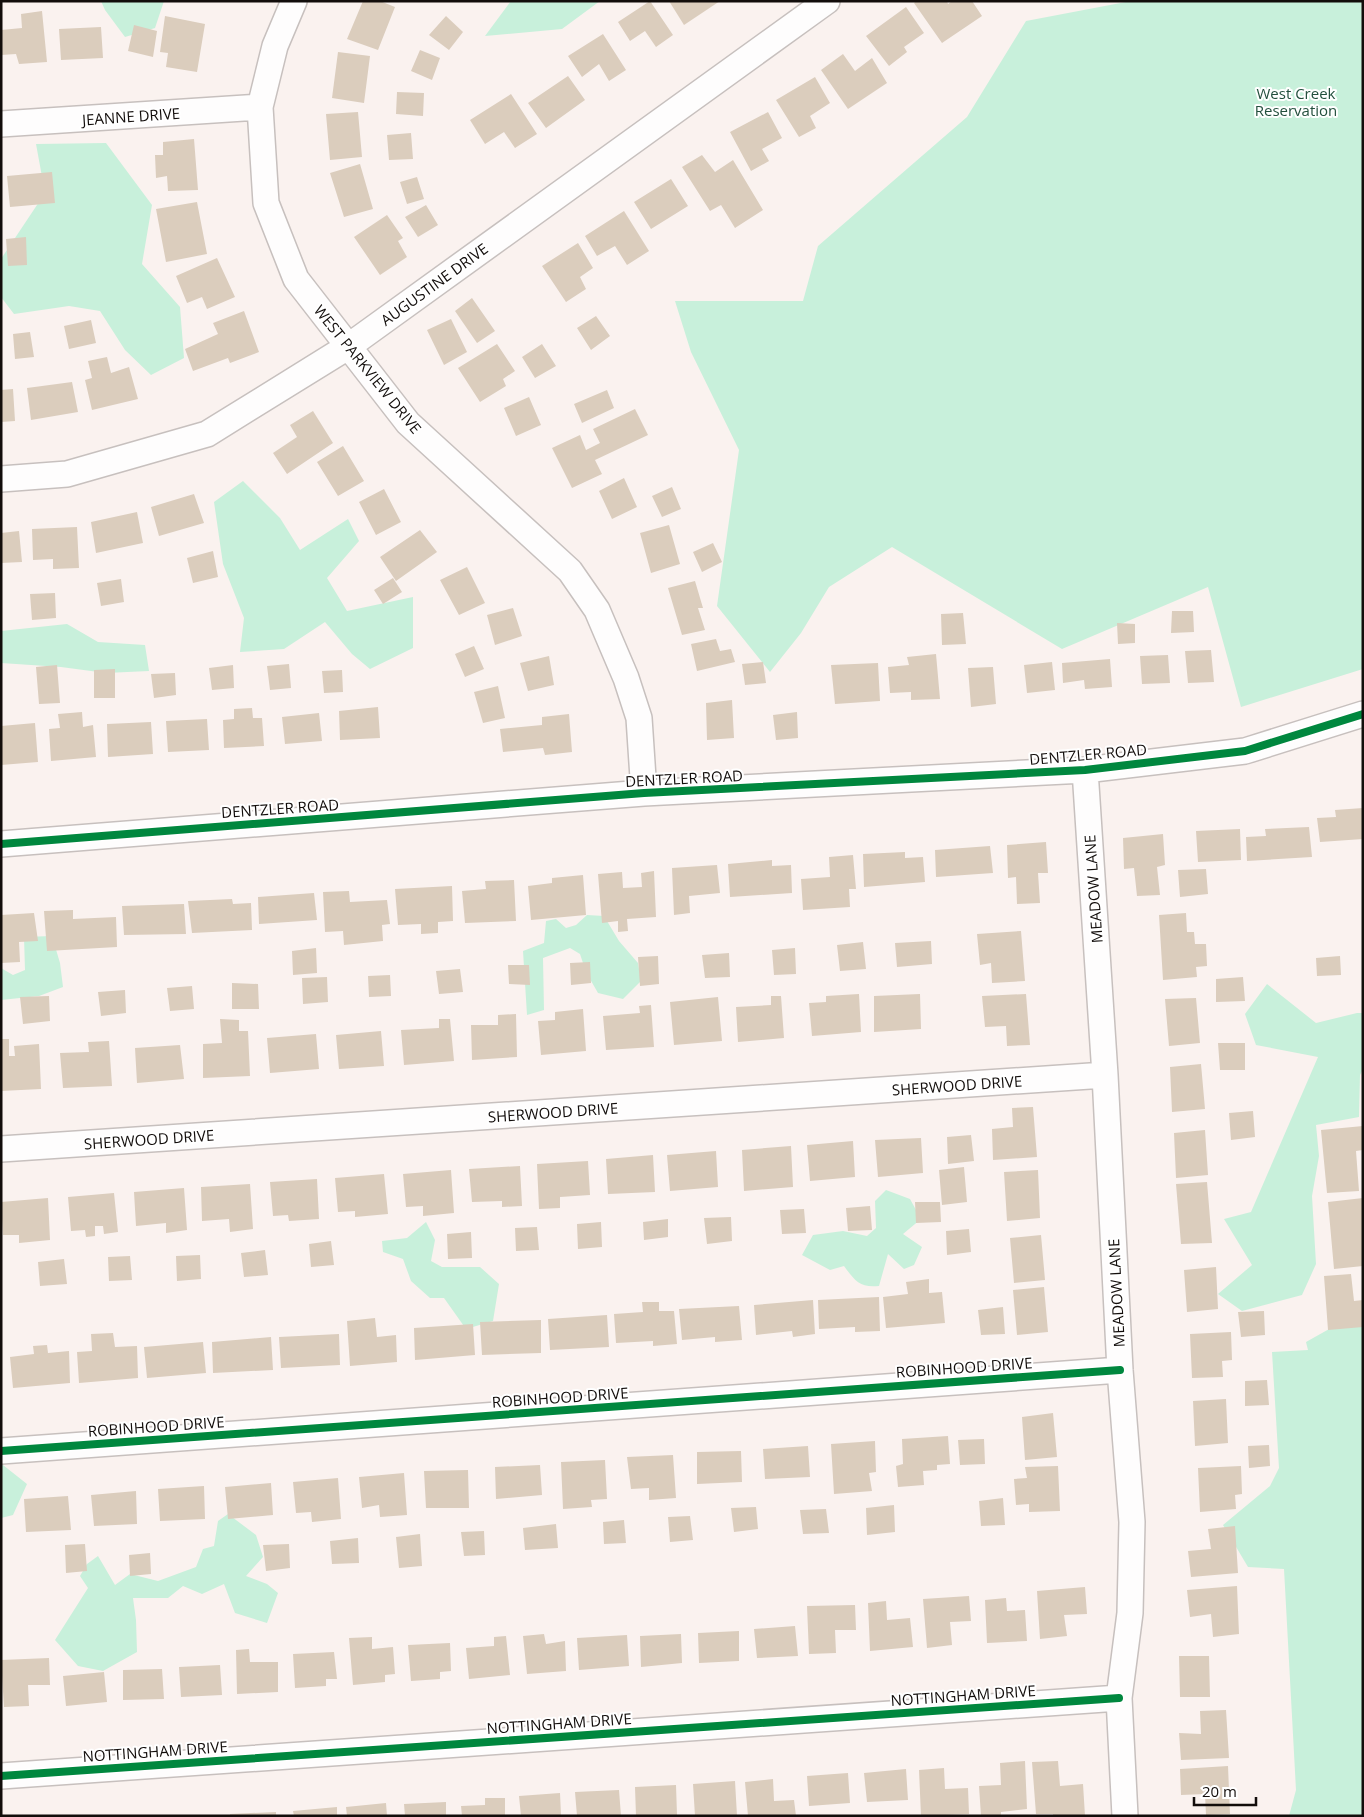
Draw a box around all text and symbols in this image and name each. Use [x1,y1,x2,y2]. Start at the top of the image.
park label: West Creek Reservation [1255,83,1337,120]
street label: JEANNE DRIVE [79,103,181,130]
street label: AUGUSTINE DRIVE [376,238,492,330]
street label: WEST PARKVIEW DRIVE [310,300,426,438]
street label: DENTZLER ROAD [1028,739,1148,769]
street label: DENTZLER ROAD [625,765,743,791]
street label: DENTZLER ROAD [220,794,340,822]
street label: MEADOW LANE [1079,834,1107,944]
street label: SHERWOOD DRIVE [891,1070,1023,1100]
street label: SHERWOOD DRIVE [487,1097,619,1127]
street label: SHERWOOD DRIVE [83,1124,215,1154]
street label: MEADOW LANE [1103,1238,1129,1348]
street label: ROBINHOOD DRIVE [895,1352,1033,1382]
street label: ROBINHOOD DRIVE [491,1382,629,1412]
street label: ROBINHOOD DRIVE [87,1411,225,1441]
street label: NOTTINGHAM DRIVE [890,1680,1036,1710]
street label: NOTTINGHAM DRIVE [486,1708,632,1738]
street label: NOTTINGHAM DRIVE [82,1736,228,1766]
scale bar [1194,1774,1256,1806]
text: 20 m [1202,1781,1237,1801]

